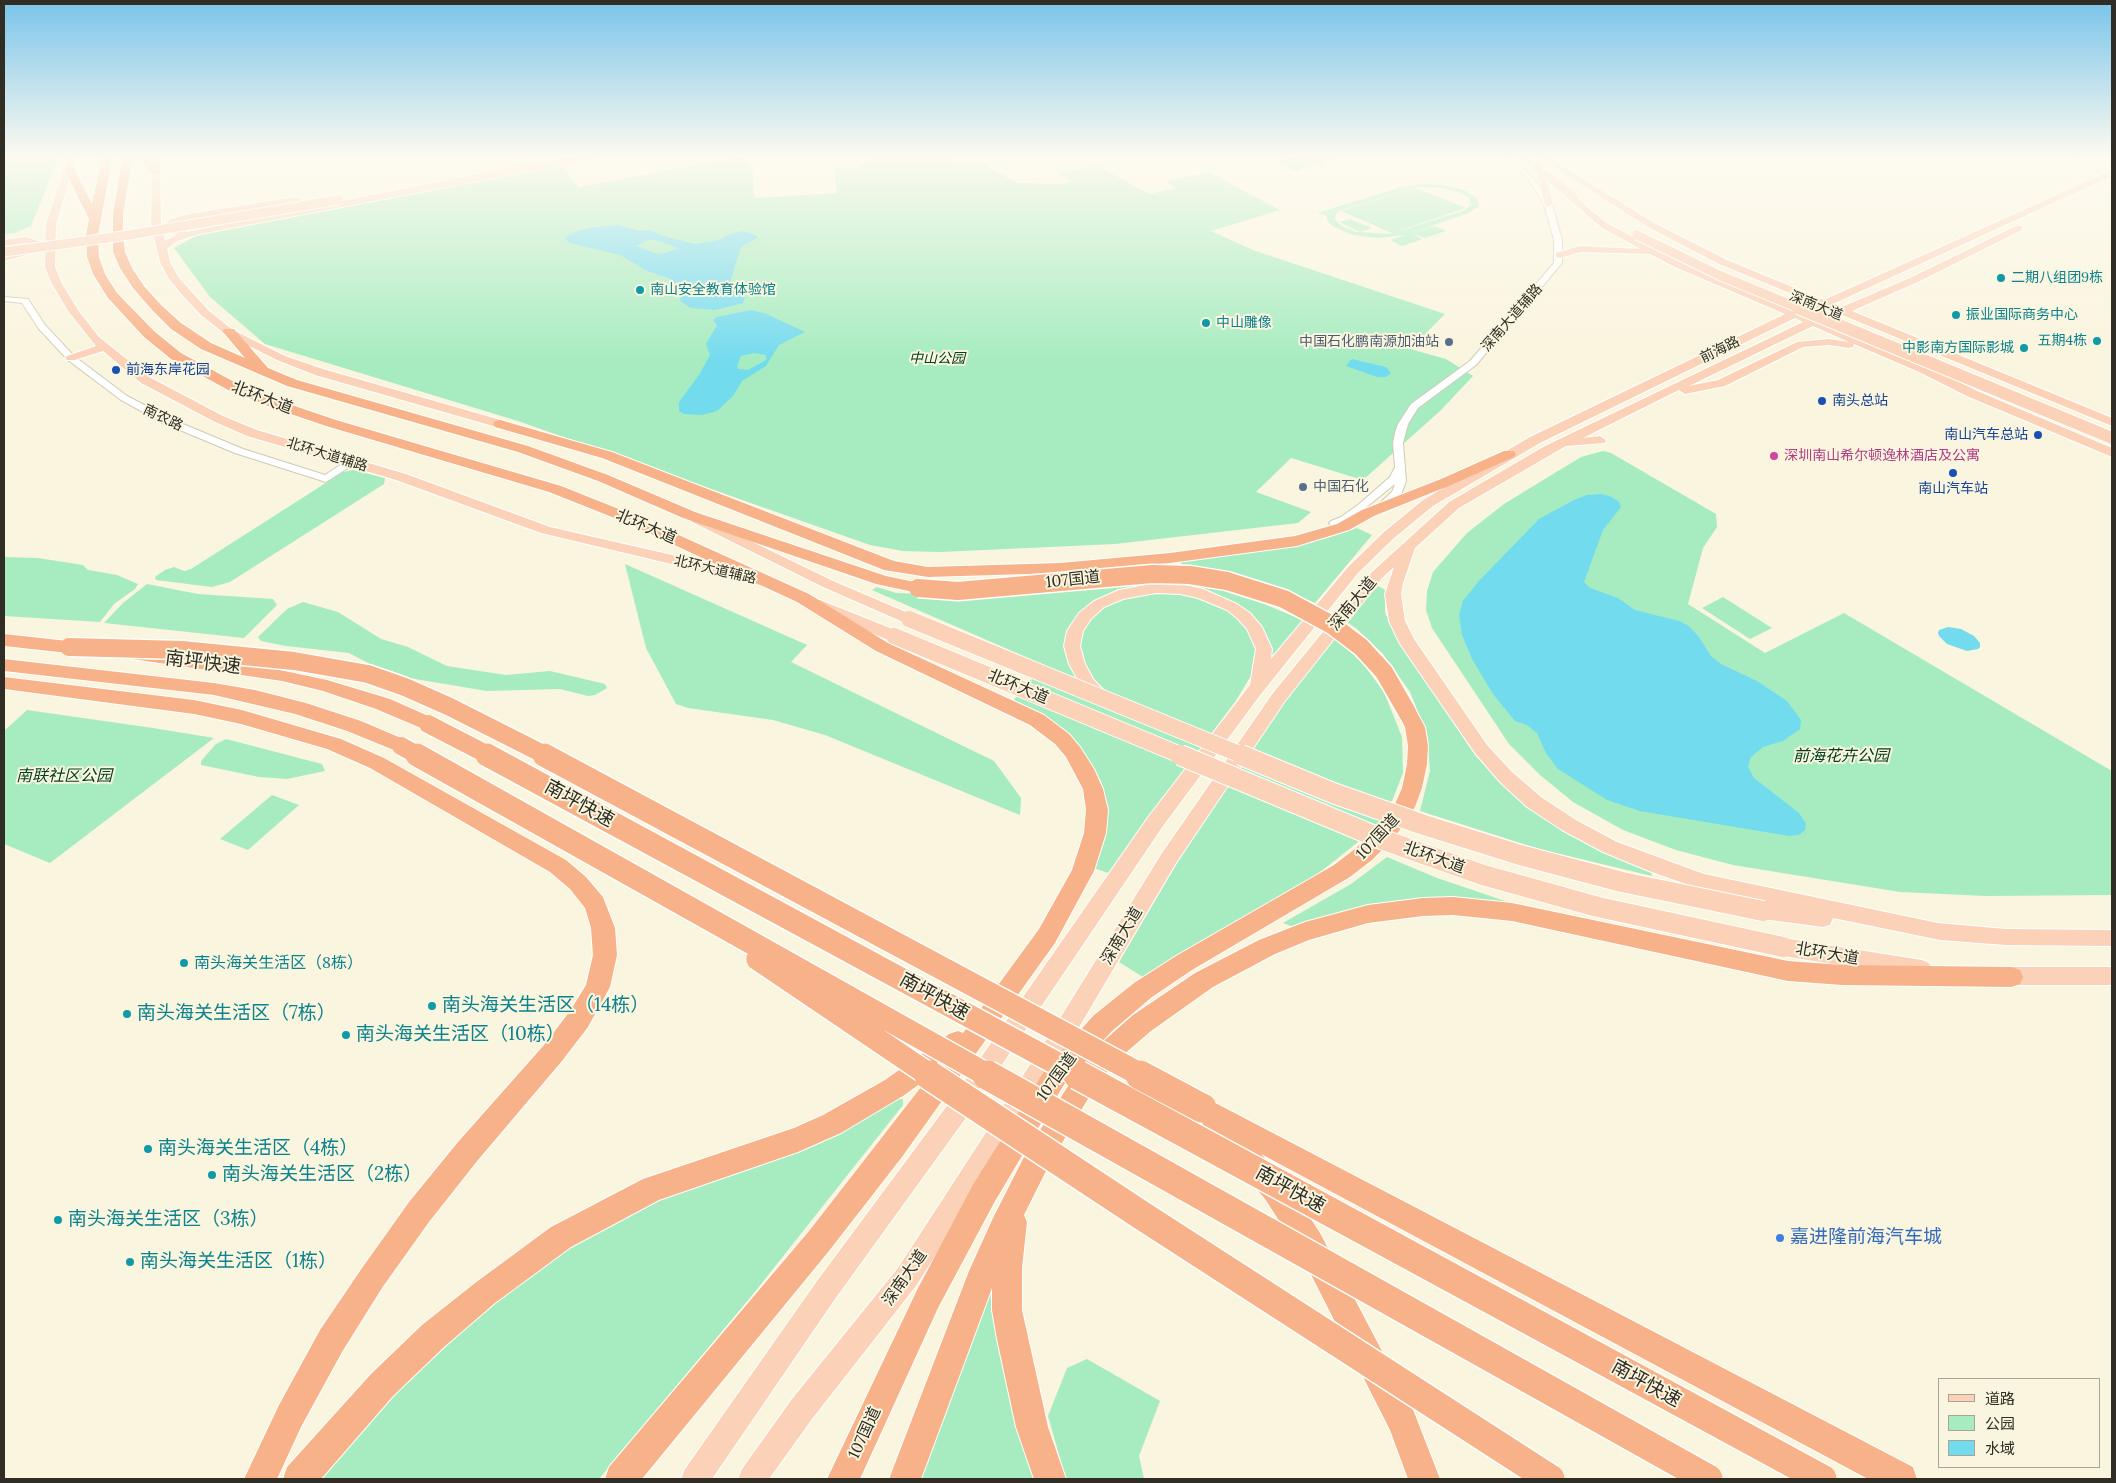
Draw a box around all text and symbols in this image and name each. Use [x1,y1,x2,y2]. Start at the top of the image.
place label: 二期八组团9栋 [2011,270,2103,286]
marker: 二期八组团9栋 [1995,272,2007,284]
street label: 深南大道辅路 [1478,281,1546,355]
place label: 南山安全教育体验馆 [650,282,776,298]
marker: 南山安全教育体验馆 [634,284,646,296]
street label: 深南大道 [1787,288,1845,324]
place label: 振业国际商务中心 [1966,307,2078,323]
marker: 振业国际商务中心 [1950,309,1962,321]
place label: 中山雕像 [1216,315,1272,331]
marker: 中山雕像 [1200,317,1212,329]
street label: 前海路 [1697,333,1743,367]
place label: 五期4栋 [2037,333,2087,349]
place label: 中国石化鹏南源加油站 [1299,334,1439,350]
marker: 五期4栋 [2091,335,2103,347]
marker: 中国石化鹏南源加油站 [1443,336,1455,348]
place label: 中影南方国际影城 [1902,340,2014,356]
marker: 中影南方国际影城 [2018,342,2030,354]
park label: 中山公园 [909,351,965,367]
place label: 前海东岸花园 [126,362,210,378]
marker: 前海东岸花园 [110,364,122,376]
street label: 北环大道 [229,378,295,418]
place label: 南头总站 [1832,393,1888,409]
marker: 南头总站 [1816,395,1828,407]
street label: 南农路 [140,401,186,435]
place label: 南山汽车总站 [1944,427,2028,443]
marker: 南山汽车总站 [2032,429,2044,441]
street label: 北环大道辅路 [284,435,370,475]
place label: 深圳南山希尔顿逸林酒店及公寓 [1784,448,1980,464]
marker: 深圳南山希尔顿逸林酒店及公寓 [1768,450,1780,462]
marker: 南山汽车站 [1947,467,1959,479]
place label: 中国石化 [1313,479,1369,495]
marker: 中国石化 [1297,481,1309,493]
place label: 南山汽车站 [1918,481,1988,497]
street label: 北环大道 [613,506,679,548]
street label: 北环大道辅路 [672,552,758,588]
street label: 107国道 [1045,568,1101,592]
street label: 深南大道 [1325,573,1381,635]
street label: 南坪快速 [164,647,242,679]
street label: 北环大道 [985,666,1051,708]
park label: 前海花卉公园 [1793,746,1889,766]
park label: 南联社区公园 [16,766,112,786]
street label: 南坪快速 [540,776,618,832]
street label: 107国道 [1352,810,1404,864]
street label: 北环大道 [1401,838,1467,878]
street label: 深南大道 [1097,904,1147,968]
street label: 北环大道 [1794,939,1860,969]
place label: 南头海关生活区（8栋） [194,953,363,973]
marker: 南头海关生活区（8栋） [178,957,190,969]
street label: 南坪快速 [895,969,973,1025]
place label: 南头海关生活区（14栋） [442,995,649,1017]
marker: 南头海关生活区（14栋） [426,1000,438,1012]
place label: 南头海关生活区（7栋） [137,1003,336,1025]
marker: 南头海关生活区（7栋） [121,1008,133,1020]
place label: 南头海关生活区（10栋） [356,1024,565,1046]
marker: 南头海关生活区（10栋） [340,1029,352,1041]
street label: 107国道 [1033,1049,1081,1105]
place label: 南头海关生活区（4栋） [158,1138,358,1160]
marker: 南头海关生活区（4栋） [142,1143,154,1155]
street label: 南坪快速 [1251,1162,1329,1218]
place label: 南头海关生活区（2栋） [222,1164,422,1186]
marker: 南头海关生活区（2栋） [206,1169,218,1181]
place label: 南头海关生活区（3栋） [68,1209,269,1231]
marker: 南头海关生活区（3栋） [52,1214,64,1226]
place label: 嘉进隆前海汽车城 [1790,1227,1942,1249]
marker: 嘉进隆前海汽车城 [1774,1232,1786,1244]
street label: 深南大道 [879,1246,931,1310]
place label: 南头海关生活区（1栋） [140,1251,337,1273]
marker: 南头海关生活区（1栋） [124,1256,136,1268]
street label: 南坪快速 [1607,1356,1685,1412]
legend [1938,1378,2101,1468]
text: 道路 [1985,1389,2015,1408]
street label: 107国道 [845,1404,885,1462]
text: 公园 [1985,1414,2015,1433]
text: 水域 [1985,1439,2015,1458]

